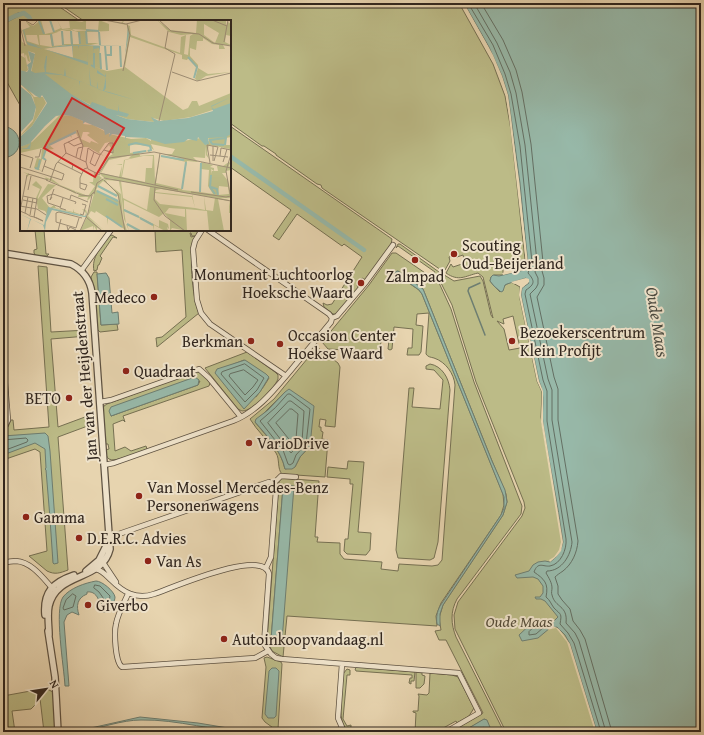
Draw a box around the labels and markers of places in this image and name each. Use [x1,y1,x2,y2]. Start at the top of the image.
place label: Scouting Oud-Beijerland [462,233,564,275]
marker: Scouting Oud-Beijerland [449,249,459,259]
marker: Zalmpad [410,255,420,265]
place label: Monument Luchtoorlog Hoeksche Waard [194,262,353,304]
place label: Zalmpad [386,264,445,288]
marker: Monument Luchtoorlog Hoeksche Waard [356,278,366,288]
place label: Medeco [94,285,146,309]
marker: Medeco [149,292,159,302]
place label: Bezoekerscentrum Klein Profijt [520,320,645,362]
place label: Occasion Center Hoekse Waard [288,323,396,365]
place label: Berkman [182,329,243,353]
marker: Berkman [246,336,256,346]
marker: Bezoekerscentrum Klein Profijt [507,336,517,346]
marker: Occasion Center Hoekse Waard [275,339,285,349]
place label: Quadraat [134,359,196,383]
marker: Quadraat [121,366,131,376]
place label: BETO [25,386,61,410]
marker: BETO [64,393,74,403]
place label: VarioDrive [257,431,329,455]
marker: VarioDrive [244,438,254,448]
place label: Van Mossel Mercedes-Benz Personenwagens [147,475,328,517]
marker: Van Mossel Mercedes-Benz Personenwagens [134,491,144,501]
place label: Gamma [34,505,85,529]
marker: Gamma [21,512,31,522]
place label: D.E.R.C. Advies [87,526,186,550]
marker: D.E.R.C. Advies [74,533,84,543]
place label: Van As [156,549,202,573]
marker: Van As [143,556,153,566]
place label: Giverbo [96,593,148,617]
marker: Giverbo [83,600,93,610]
place label: Autoinkoopvandaag.nl [232,627,384,651]
marker: Autoinkoopvandaag.nl [219,634,229,644]

